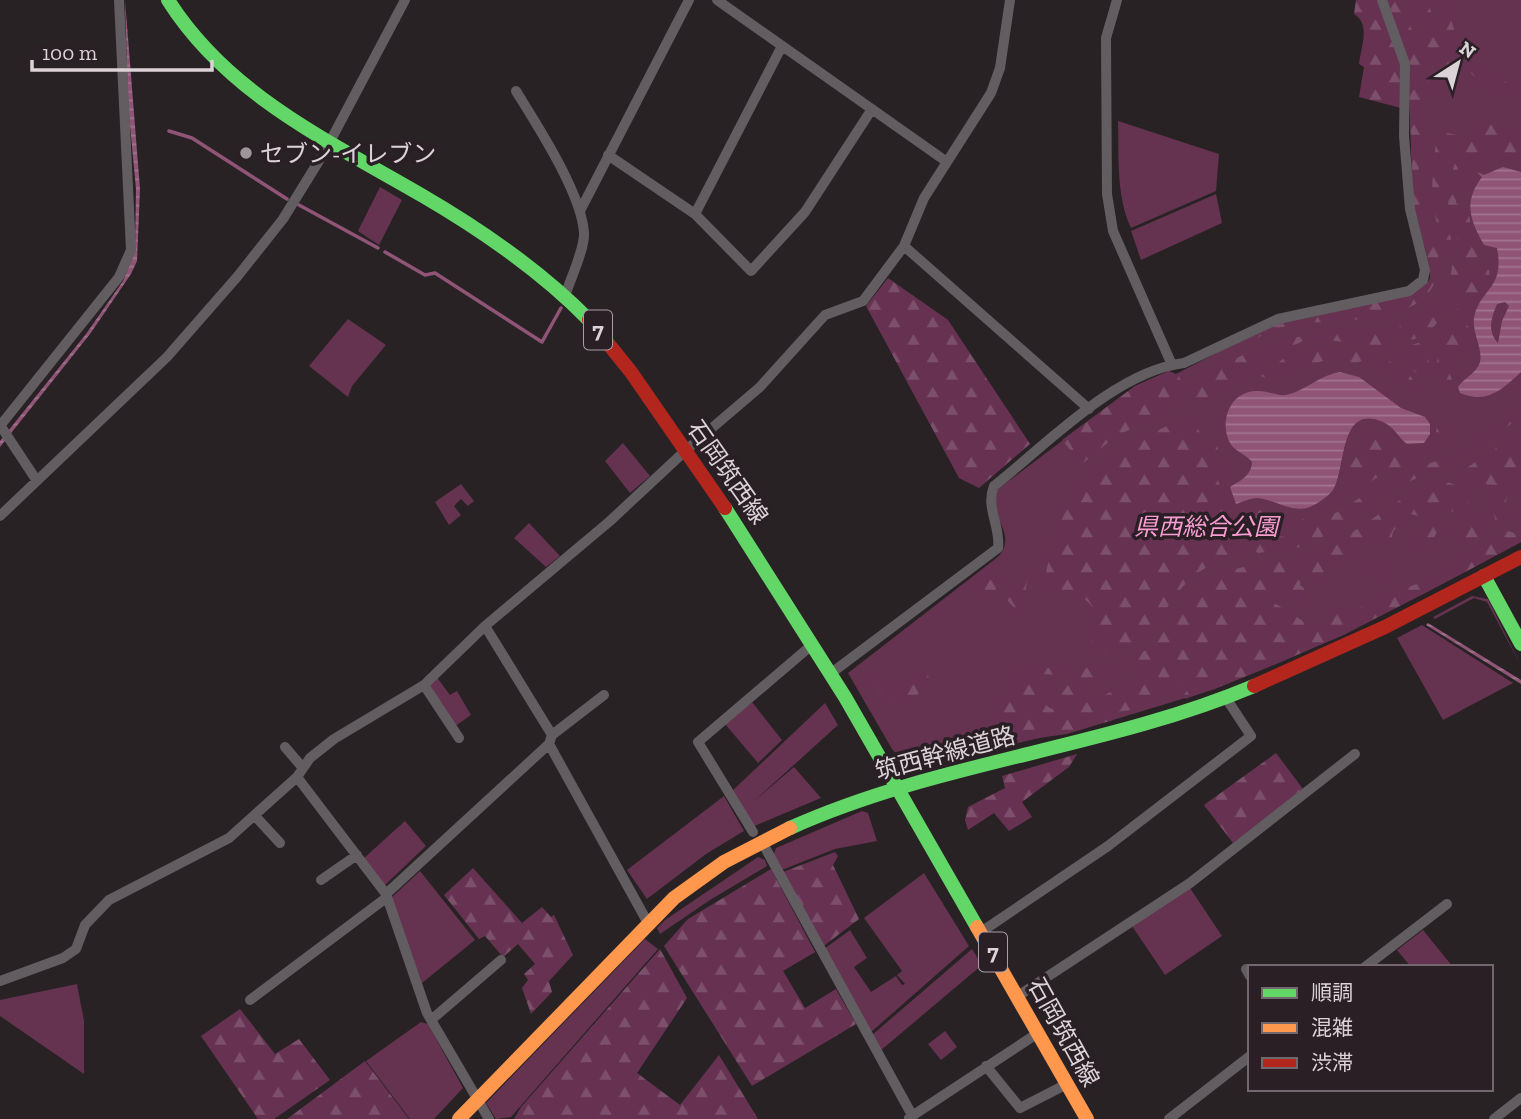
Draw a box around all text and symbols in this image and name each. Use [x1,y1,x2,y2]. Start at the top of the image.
scale bar [32,28,212,72]
north arrow [1423,28,1493,98]
text: N [1455,36,1480,63]
text: 100 m [42,40,97,65]
place label: セブン-イレブン [260,139,436,168]
marker: セブン-イレブン [238,145,254,161]
road number: 7 [584,310,612,350]
street label: 石岡筑西線 [682,415,774,529]
park label: 県西総合公園 [1134,512,1281,541]
street label: 筑西幹線道路 [872,720,1018,786]
road number: 7 [979,932,1007,972]
legend [1248,965,1493,1091]
street label: 石岡筑西線 [1022,972,1106,1092]
text: 順調 [1311,980,1353,1005]
text: 混雑 [1311,1015,1353,1040]
text: 渋滞 [1311,1050,1353,1075]

